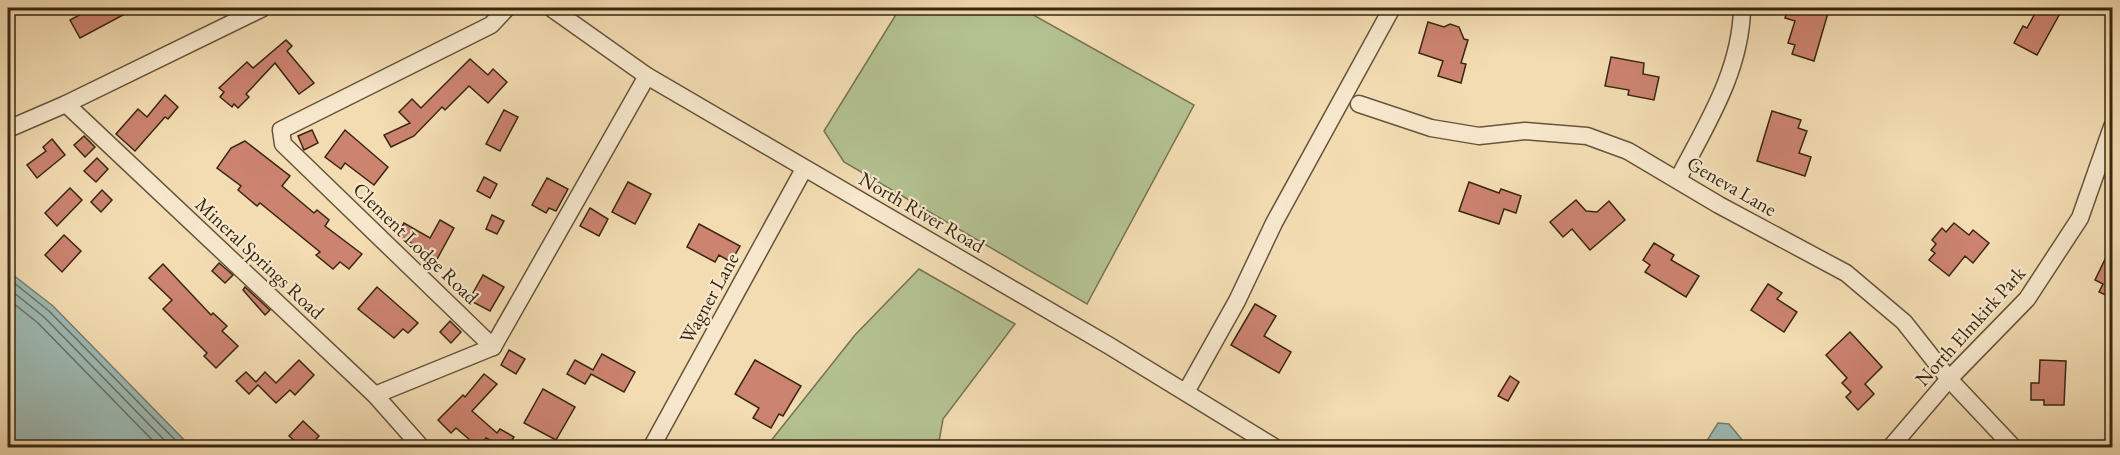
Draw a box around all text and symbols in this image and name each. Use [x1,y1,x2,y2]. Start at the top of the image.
street label: Geneva Lane [1683,150,1782,222]
street label: North River Road [855,166,990,259]
street label: Clement Lodge Road [348,176,485,310]
street label: Mineral Springs Road [190,191,331,325]
street label: Wagner Lane [673,248,745,348]
street label: North Elmkirk Park [1909,260,2031,392]

